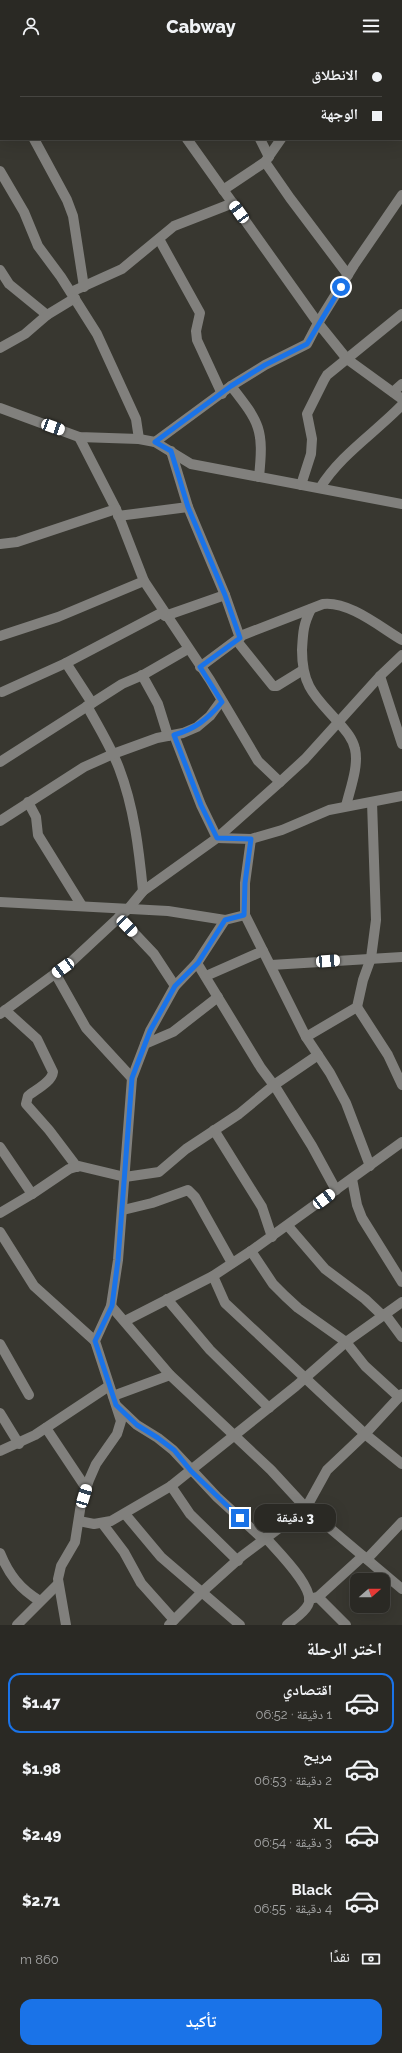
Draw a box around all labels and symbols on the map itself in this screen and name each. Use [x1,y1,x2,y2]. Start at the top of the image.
car [227,199,251,225]
route start [332,278,350,296]
car [40,417,66,437]
car [114,913,140,939]
car [316,954,340,968]
car [50,956,76,980]
car [311,1187,337,1211]
car [75,1483,93,1509]
callout: 3 دقيقة [254,1504,336,1532]
route end [231,1509,249,1527]
north arrow [350,1573,390,1613]

